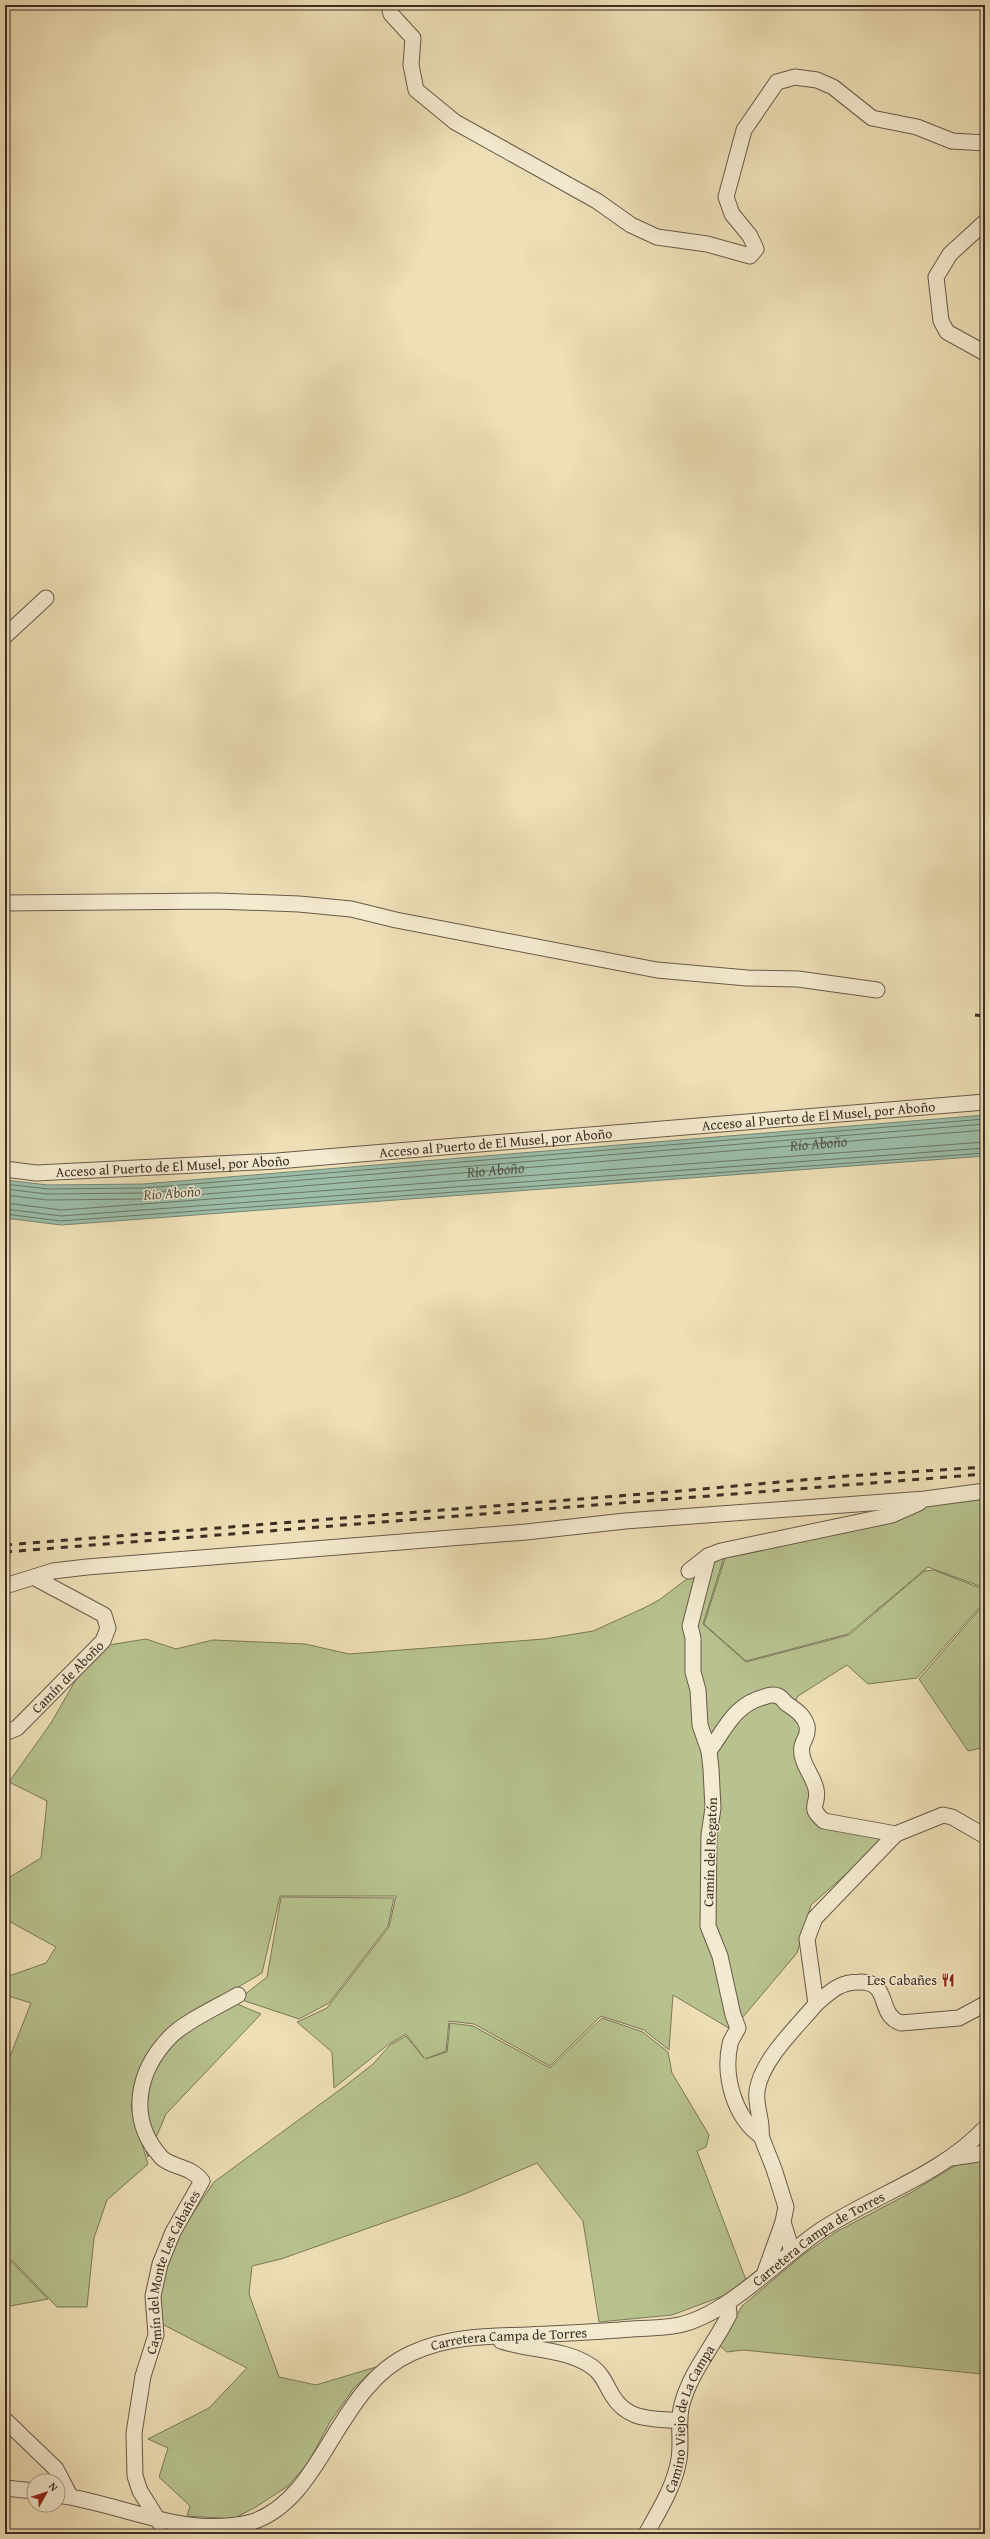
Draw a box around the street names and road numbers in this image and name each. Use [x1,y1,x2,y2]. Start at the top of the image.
street label: Acceso al Puerto de El Musel, por Aboño [701,1096,936,1136]
street label: Acceso al Puerto de El Musel, por Aboño [378,1123,613,1162]
street label: Acceso al Puerto de El Musel, por Aboño [55,1150,290,1182]
street label: Camín de Aboño [27,1636,108,1718]
street label: Camín del Regatón [698,1797,722,1907]
street label: Camín del Monte Les Cabañes [140,2186,205,2357]
street label: Carretera Campa de Torres [748,2186,888,2291]
street label: Carretera Campa de Torres [428,2322,588,2355]
street label: Camino Viejo de La Campa [659,2341,720,2496]

